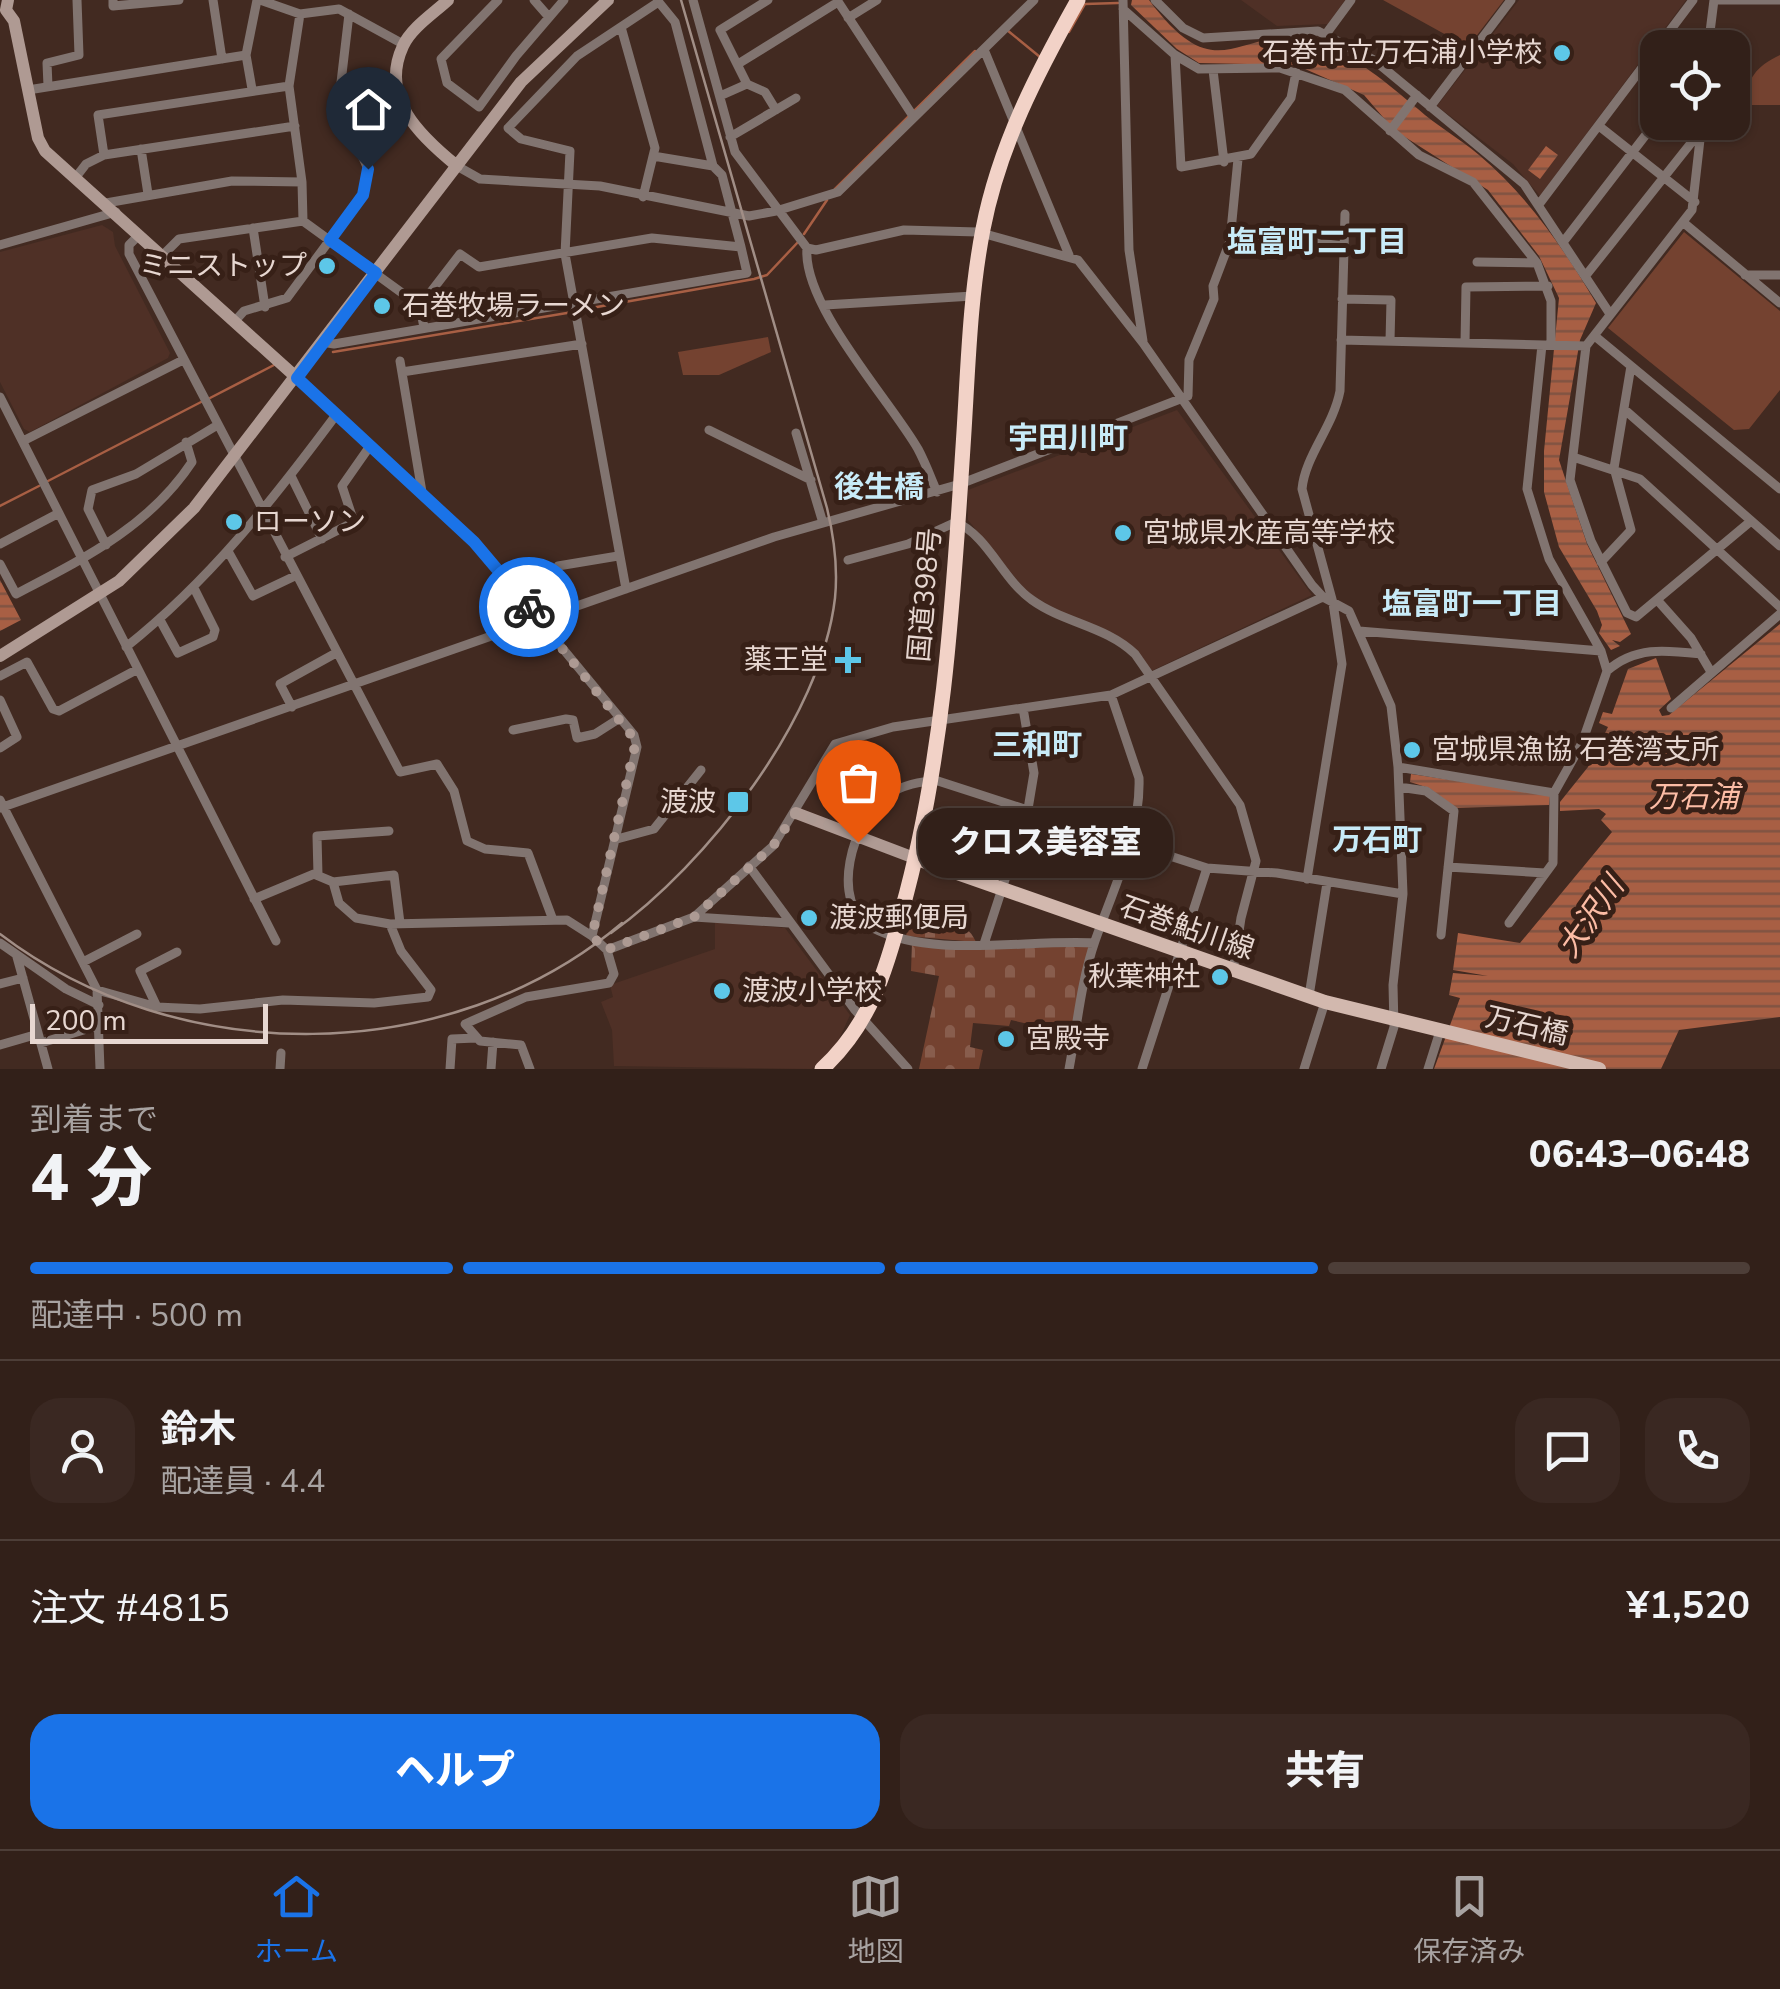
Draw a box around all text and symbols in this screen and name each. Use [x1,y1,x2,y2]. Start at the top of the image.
map controls [1640,30,1750,140]
button: locate [1640,30,1750,140]
place label: 石巻市立万石浦小学校 [1262,34,1542,72]
marker: 石巻市立万石浦小学校 [1551,42,1573,64]
pin [326,67,411,170]
icon: home [341,82,396,137]
district label: 塩富町二丁目 [1227,222,1407,263]
place label: ミニストップ [139,247,307,285]
marker: ミニストップ [316,255,338,277]
place label: 石巻牧場ラーメン [402,287,625,325]
marker: 石巻牧場ラーメン [371,295,393,317]
district label: 宇田川町 [1008,418,1128,459]
district label: 後生橋 [834,467,924,508]
place label: ローソン [254,503,366,541]
marker: ローソン [223,511,245,533]
place label: 宮城県水産高等学校 [1143,514,1395,552]
marker: 宮城県水産高等学校 [1112,522,1134,544]
street label: 国道398号 [900,526,950,664]
courier [479,557,579,657]
icon: bike [502,580,557,635]
district label: 塩富町一丁目 [1382,584,1562,625]
place label: 薬王堂 [744,641,828,679]
marker: 薬王堂 [837,649,859,671]
district label: 三和町 [992,725,1082,766]
place label: 宮城県漁協 石巻湾支所 [1432,731,1719,769]
marker: 宮城県漁協 石巻湾支所 [1401,739,1423,761]
pin [816,740,901,843]
icon: bag [831,755,886,810]
water label: 万石浦 [1649,777,1743,818]
place label: 渡波 [660,783,716,821]
marker: 渡波 [725,789,751,815]
callout: クロス美容室 [918,807,1173,877]
district label: 万石町 [1332,820,1422,861]
text: クロス美容室 [949,821,1142,864]
water label: 大沢川 [1548,866,1635,966]
street label: 石巻鮎川線 [1115,887,1259,969]
place label: 渡波郵便局 [829,899,969,937]
marker: 渡波郵便局 [798,907,820,929]
place label: 秋葉神社 [1088,958,1200,996]
marker: 秋葉神社 [1209,966,1231,988]
place label: 渡波小学校 [742,972,882,1010]
marker: 渡波小学校 [711,980,733,1002]
street label: 万石橋 [1482,998,1572,1054]
scale bar [30,999,268,1044]
text: 200 m [45,1002,127,1040]
place label: 宮殿寺 [1026,1020,1110,1058]
marker: 宮殿寺 [995,1028,1017,1050]
text: 到着まで [30,1098,158,1141]
text: 06:43–06:48 [1529,1129,1750,1180]
text: 4 分 [30,1134,152,1223]
text: 配達中 · 500 m [30,1294,243,1337]
button: person [30,1398,135,1503]
button: chat [1515,1398,1620,1503]
button: phone [1645,1398,1750,1503]
text: 鈴木 [160,1404,236,1455]
text: 配達員 · 4.4 [160,1460,325,1503]
text: ¥1,520 [1627,1580,1750,1631]
text: 注文 #4815 [30,1583,230,1634]
button: ヘルプ [30,1714,880,1829]
button: 共有 [900,1714,1750,1829]
tab: ホーム [255,1869,338,1971]
tab: 地図 [848,1869,904,1971]
tab: 保存済み [1413,1869,1525,1971]

